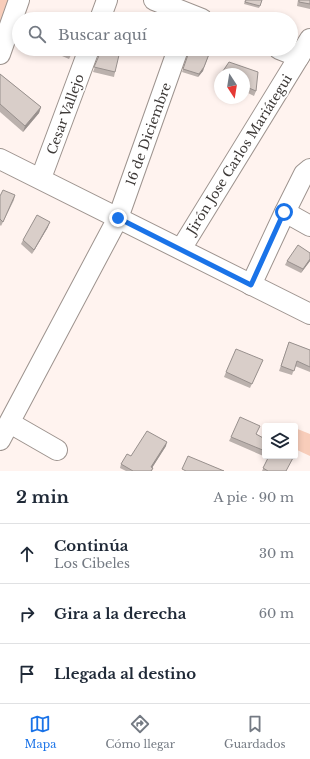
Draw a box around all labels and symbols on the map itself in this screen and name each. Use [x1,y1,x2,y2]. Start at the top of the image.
north arrow [214,68,250,104]
street label: Jirón Jose Carlos Mariátegui [182,71,296,239]
street label: Cesar Vallejo [43,72,88,157]
street label: 16 de Diciembre [122,80,175,188]
route start [275,203,293,221]
route end [109,209,127,227]

